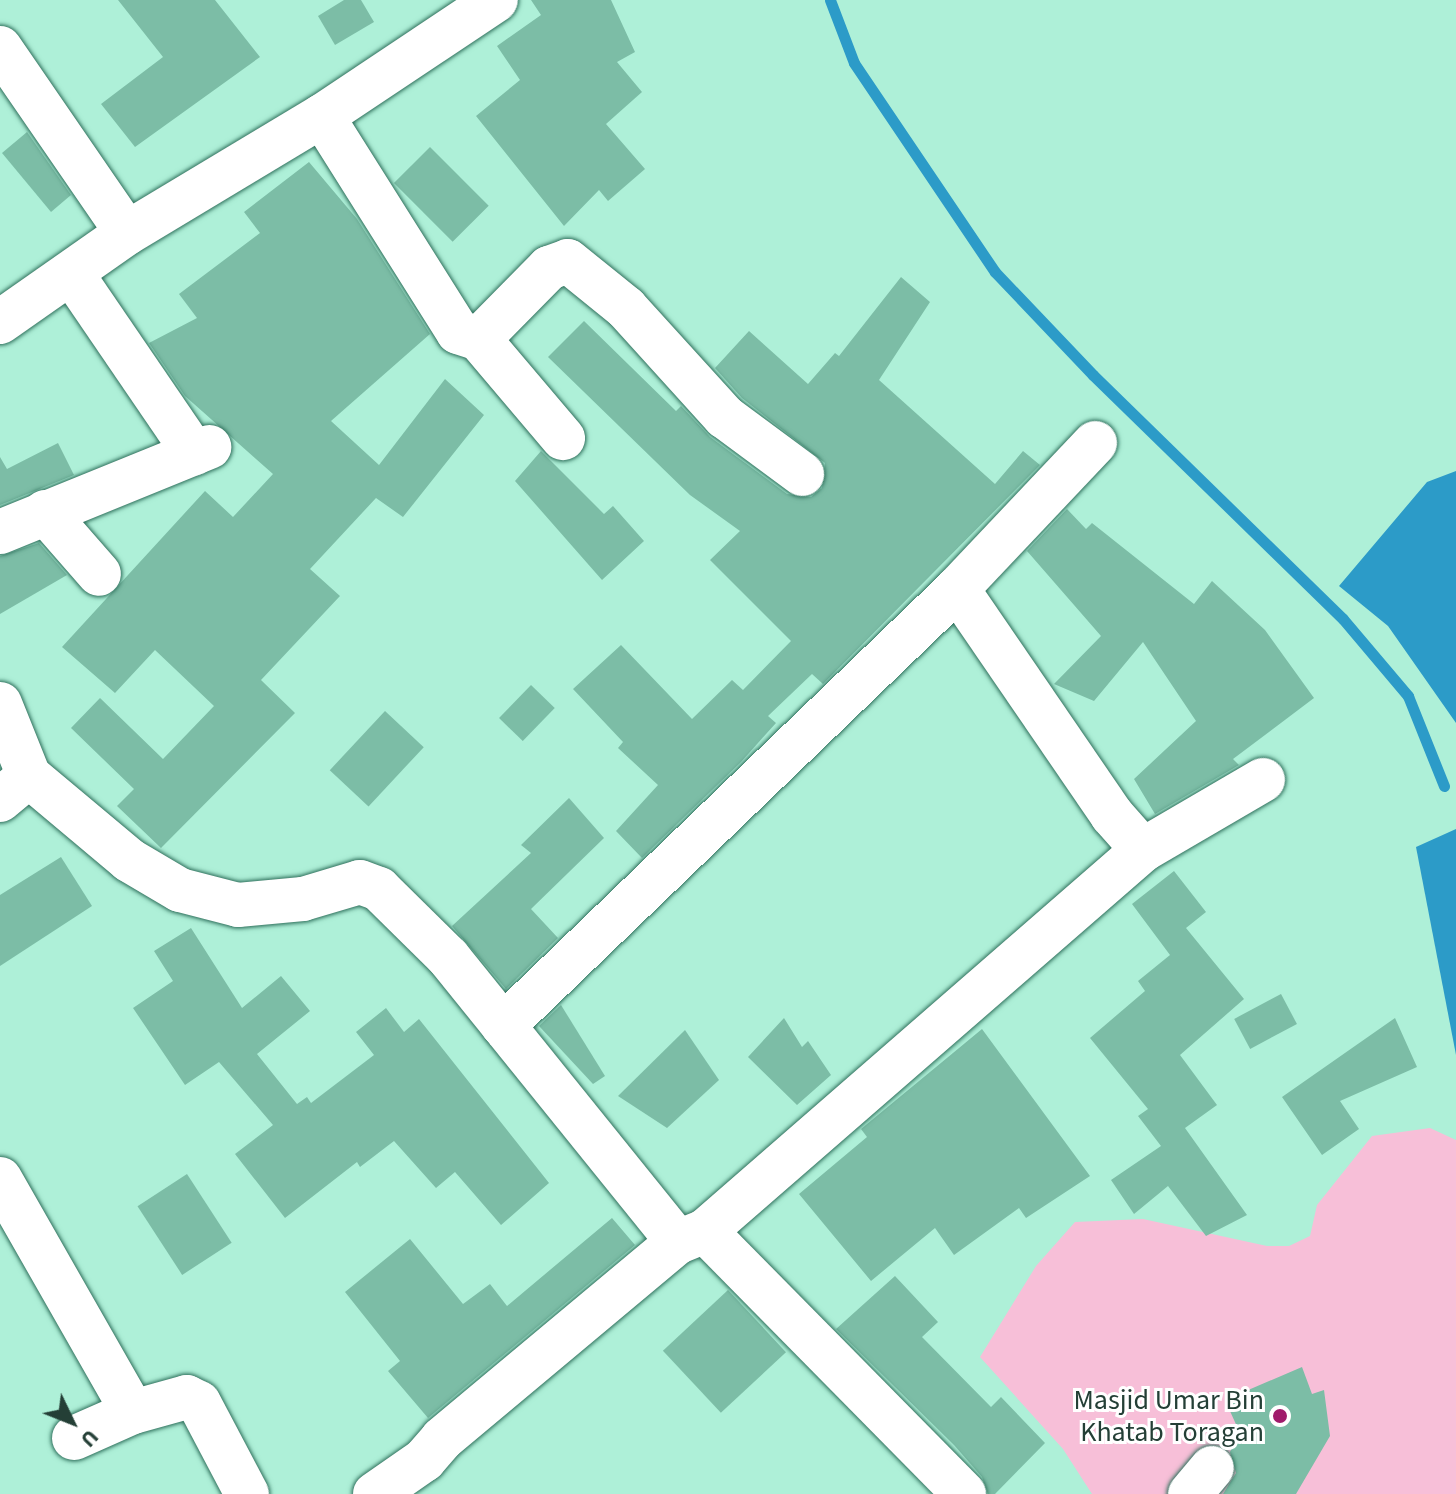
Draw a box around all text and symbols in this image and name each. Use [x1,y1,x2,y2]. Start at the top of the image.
north arrow [32,1382,112,1462]
place label: Masjid Umar Bin Khatab Toragan [1073,1383,1264,1449]
marker: Masjid Umar Bin Khatab Toragan [1271,1407,1289,1425]
text: U [73,1422,106,1455]

